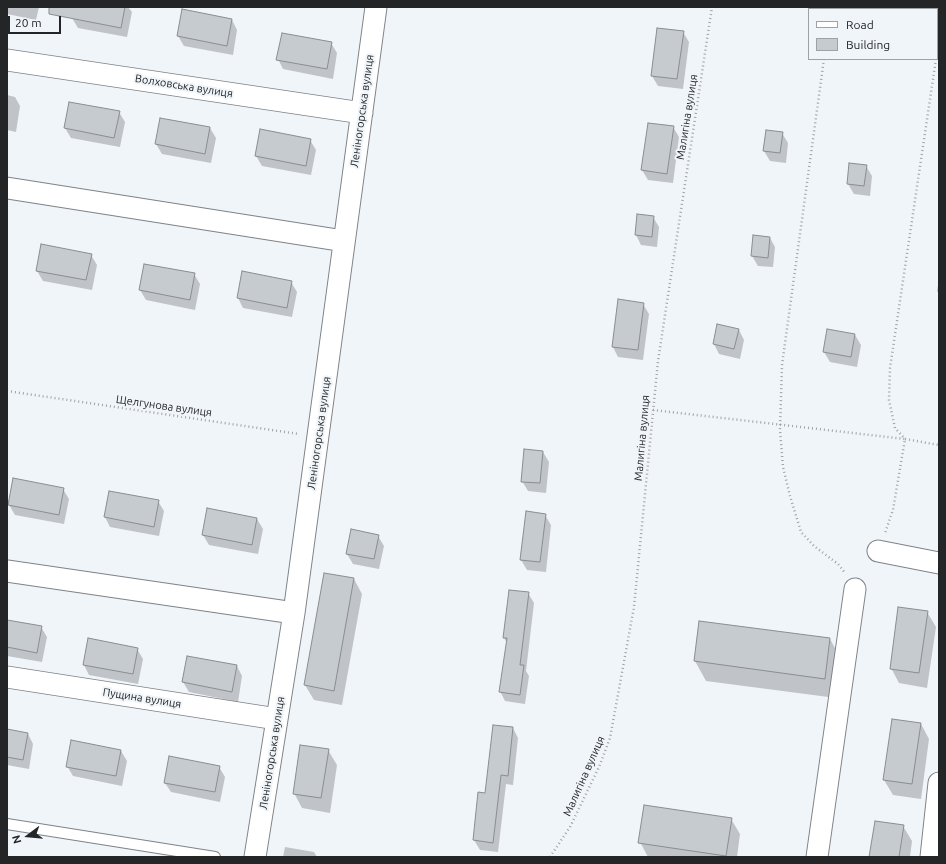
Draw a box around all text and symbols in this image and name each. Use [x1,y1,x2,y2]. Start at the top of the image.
scale bar [10,8,63,34]
legend [808,8,938,60]
text: 20 m [15,16,42,29]
text: Road [846,18,874,31]
text: Building [846,38,890,51]
street label: Леніногорська вулиця [348,54,376,168]
street label: Волховська вулиця [134,72,234,100]
street label: Малигіна вулиця [674,73,700,161]
street label: Леніногорська вулиця [305,376,333,490]
street label: Щелгунова вулиця [115,393,213,419]
street label: Малигіна вулиця [632,394,652,482]
street label: Пущина вулиця [102,685,182,711]
street label: Леніногорська вулиця [257,696,287,810]
street label: Малигіна вулиця [560,734,608,818]
north arrow [8,816,48,856]
text: N [10,834,23,845]

